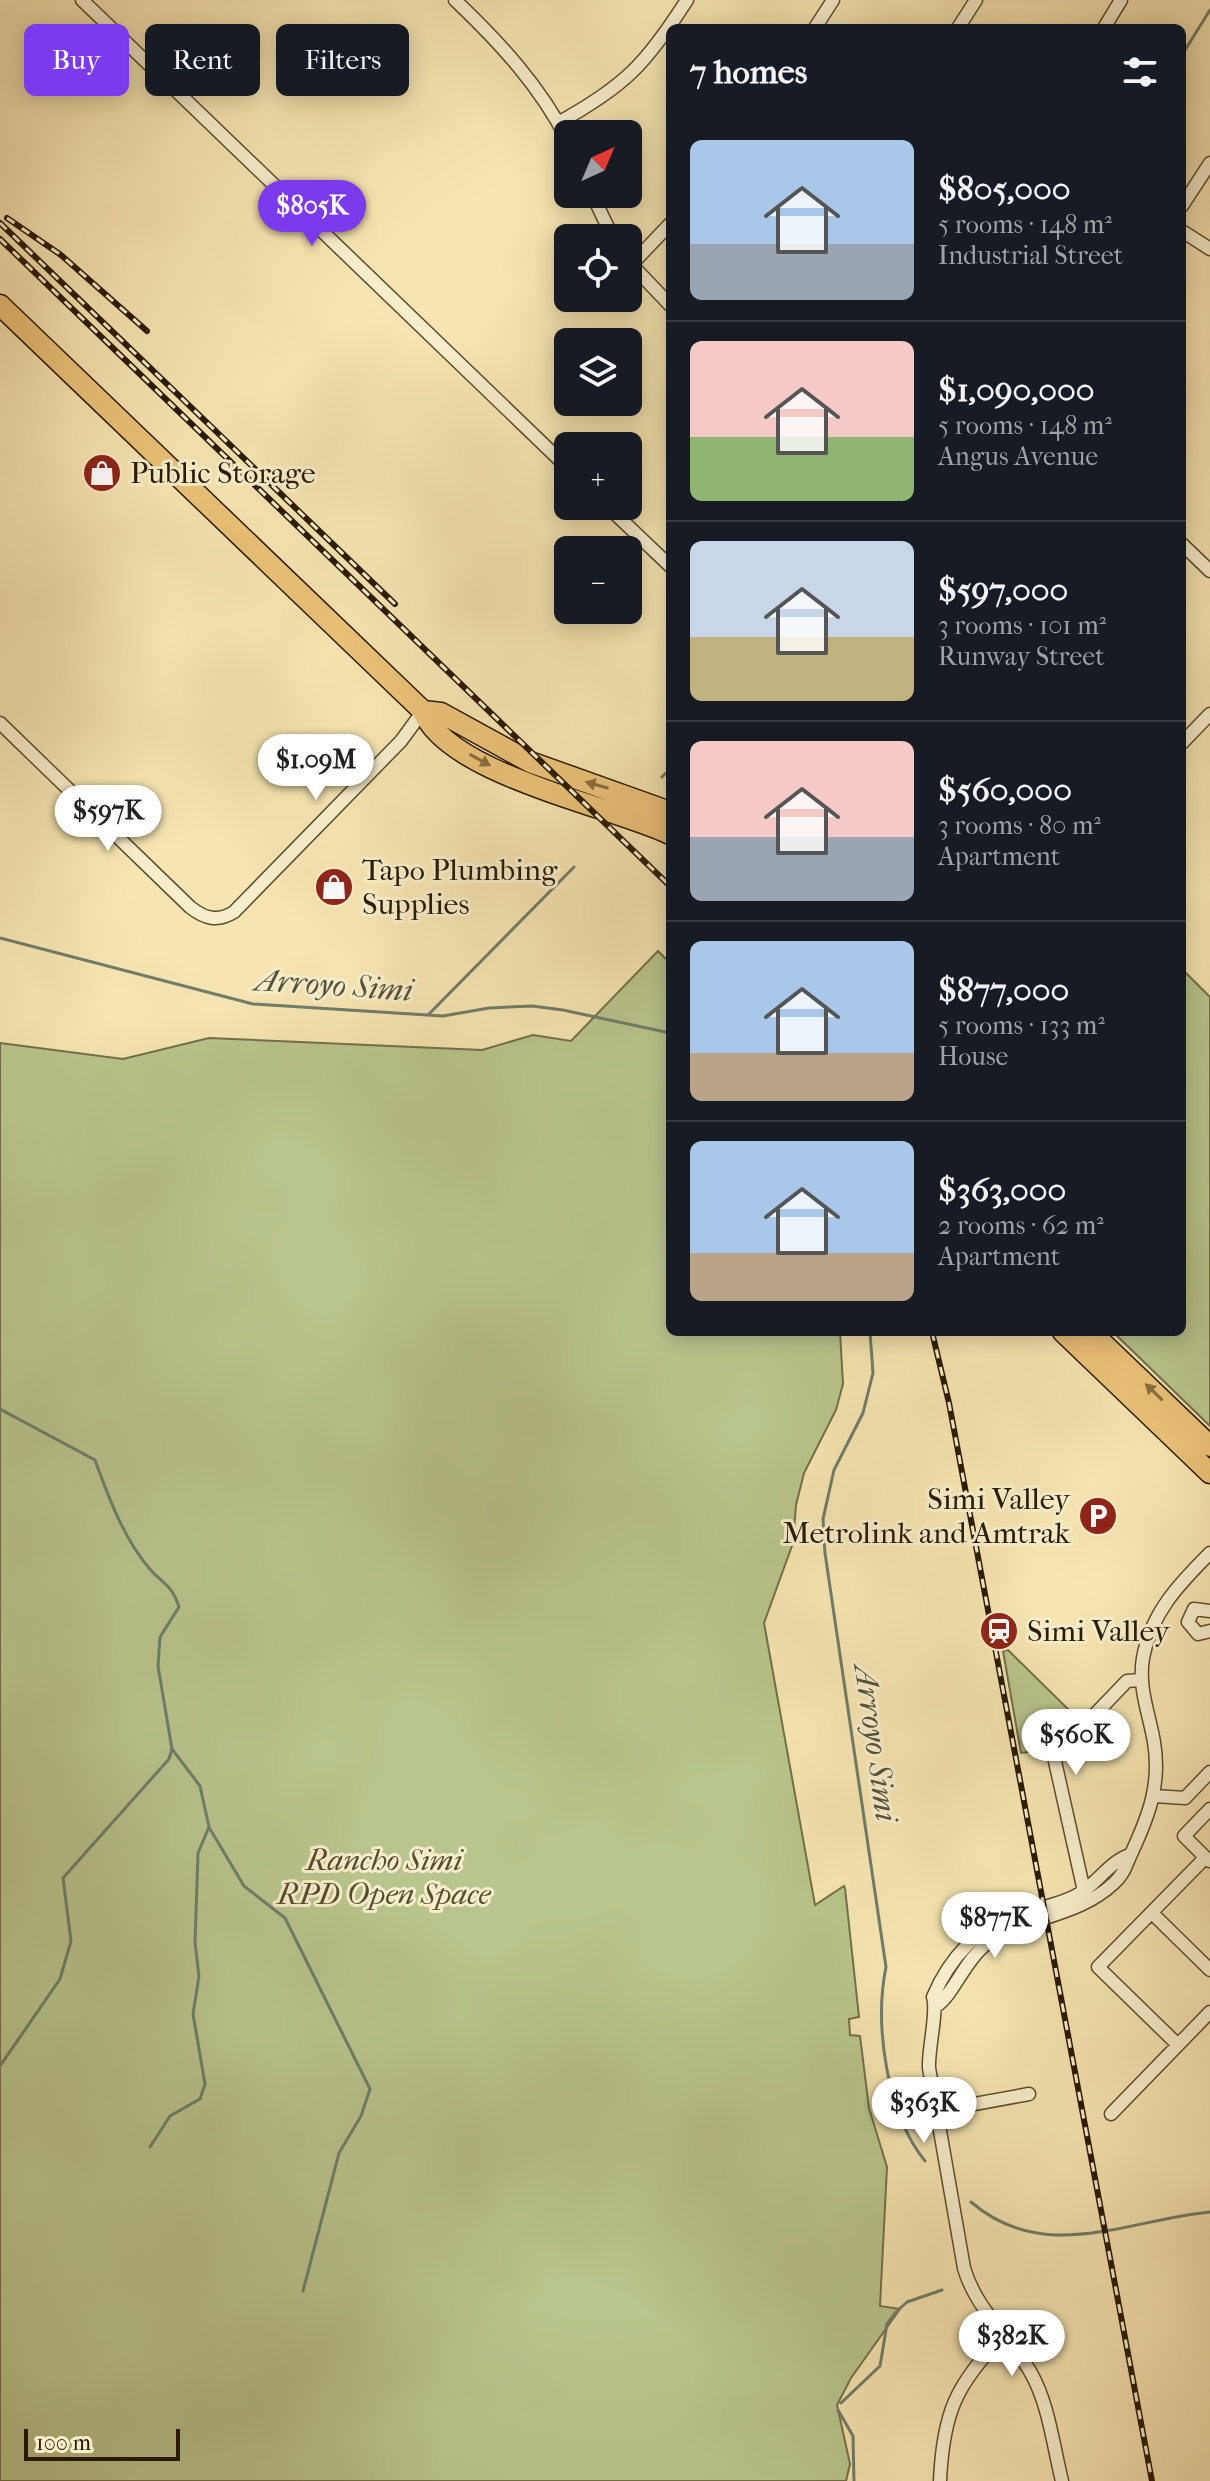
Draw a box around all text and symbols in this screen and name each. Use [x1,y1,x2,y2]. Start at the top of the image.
chip: Buy [24,24,129,96]
chip: Rent [145,24,260,96]
chip: Filters [276,24,409,96]
icon: filters [1118,50,1162,94]
text: 7 homes [690,52,807,92]
north arrow [554,120,642,208]
map controls [554,120,642,624]
text: $805,000 [938,169,1071,209]
icon: home [754,172,850,268]
pin: $805K [256,180,368,248]
text: $805K [276,190,348,221]
text: 5 rooms · 148 m² [938,209,1112,240]
button: locate [554,224,642,312]
text: Industrial Street [938,240,1123,271]
button: layers [554,328,642,416]
text: $1,090,000 [938,370,1095,410]
icon: home [754,373,850,469]
text: 5 rooms · 148 m² [938,410,1112,441]
button: + [554,432,642,520]
text: Angus Avenue [938,441,1098,472]
shop icon: Public Storage [81,452,123,494]
place label: Public Storage [130,456,316,491]
button: − [554,536,642,624]
text: $597,000 [938,570,1068,610]
icon: home [754,573,850,669]
text: 3 rooms · 101 m² [938,610,1106,641]
text: Runway Street [938,641,1104,672]
pin: $1.09M [251,734,381,802]
text: $1.09M [276,744,356,775]
one-way arrow [469,753,492,767]
text: $560,000 [938,770,1072,810]
icon: home [754,773,850,869]
one-way arrow [584,778,608,791]
pin: $597K [52,785,164,853]
text: $597K [73,795,143,826]
text: 3 rooms · 80 m² [938,810,1101,841]
text: Apartment [938,841,1060,872]
place label: Tapo Plumbing Supplies [362,853,558,922]
shop icon: Tapo Plumbing Supplies [313,866,355,908]
water label: Arroyo Simi [250,961,417,1009]
text: $877,000 [938,970,1069,1010]
icon: home [754,973,850,1069]
text: 5 rooms · 133 m² [938,1010,1105,1041]
text: House [938,1041,1008,1072]
text: $363,000 [938,1170,1066,1210]
icon: home [754,1173,850,1269]
text: 2 rooms · 62 m² [938,1210,1104,1241]
text: Apartment [938,1241,1060,1272]
one-way arrow [1145,1384,1164,1402]
place label: Simi Valley Metrolink and Amtrak [782,1482,1071,1551]
parking icon: Simi Valley Metrolink and Amtrak [1077,1495,1119,1537]
station icon: Simi Valley [978,1610,1020,1652]
place label: Simi Valley [1027,1614,1171,1649]
water label: Arroyo Simi [846,1658,906,1826]
pin: $560K [1020,1709,1132,1777]
text: $560K [1040,1719,1112,1750]
park label: Rancho Simi RPD Open Space [275,1843,492,1912]
pin: $877K [939,1892,1051,1960]
text: $877K [959,1902,1031,1933]
pin: $363K [868,2077,980,2145]
text: $363K [890,2087,958,2118]
pin: $382K [956,2310,1068,2378]
text: $382K [977,2320,1047,2351]
scale bar [24,2425,180,2461]
text: 100 m [36,2430,91,2456]

